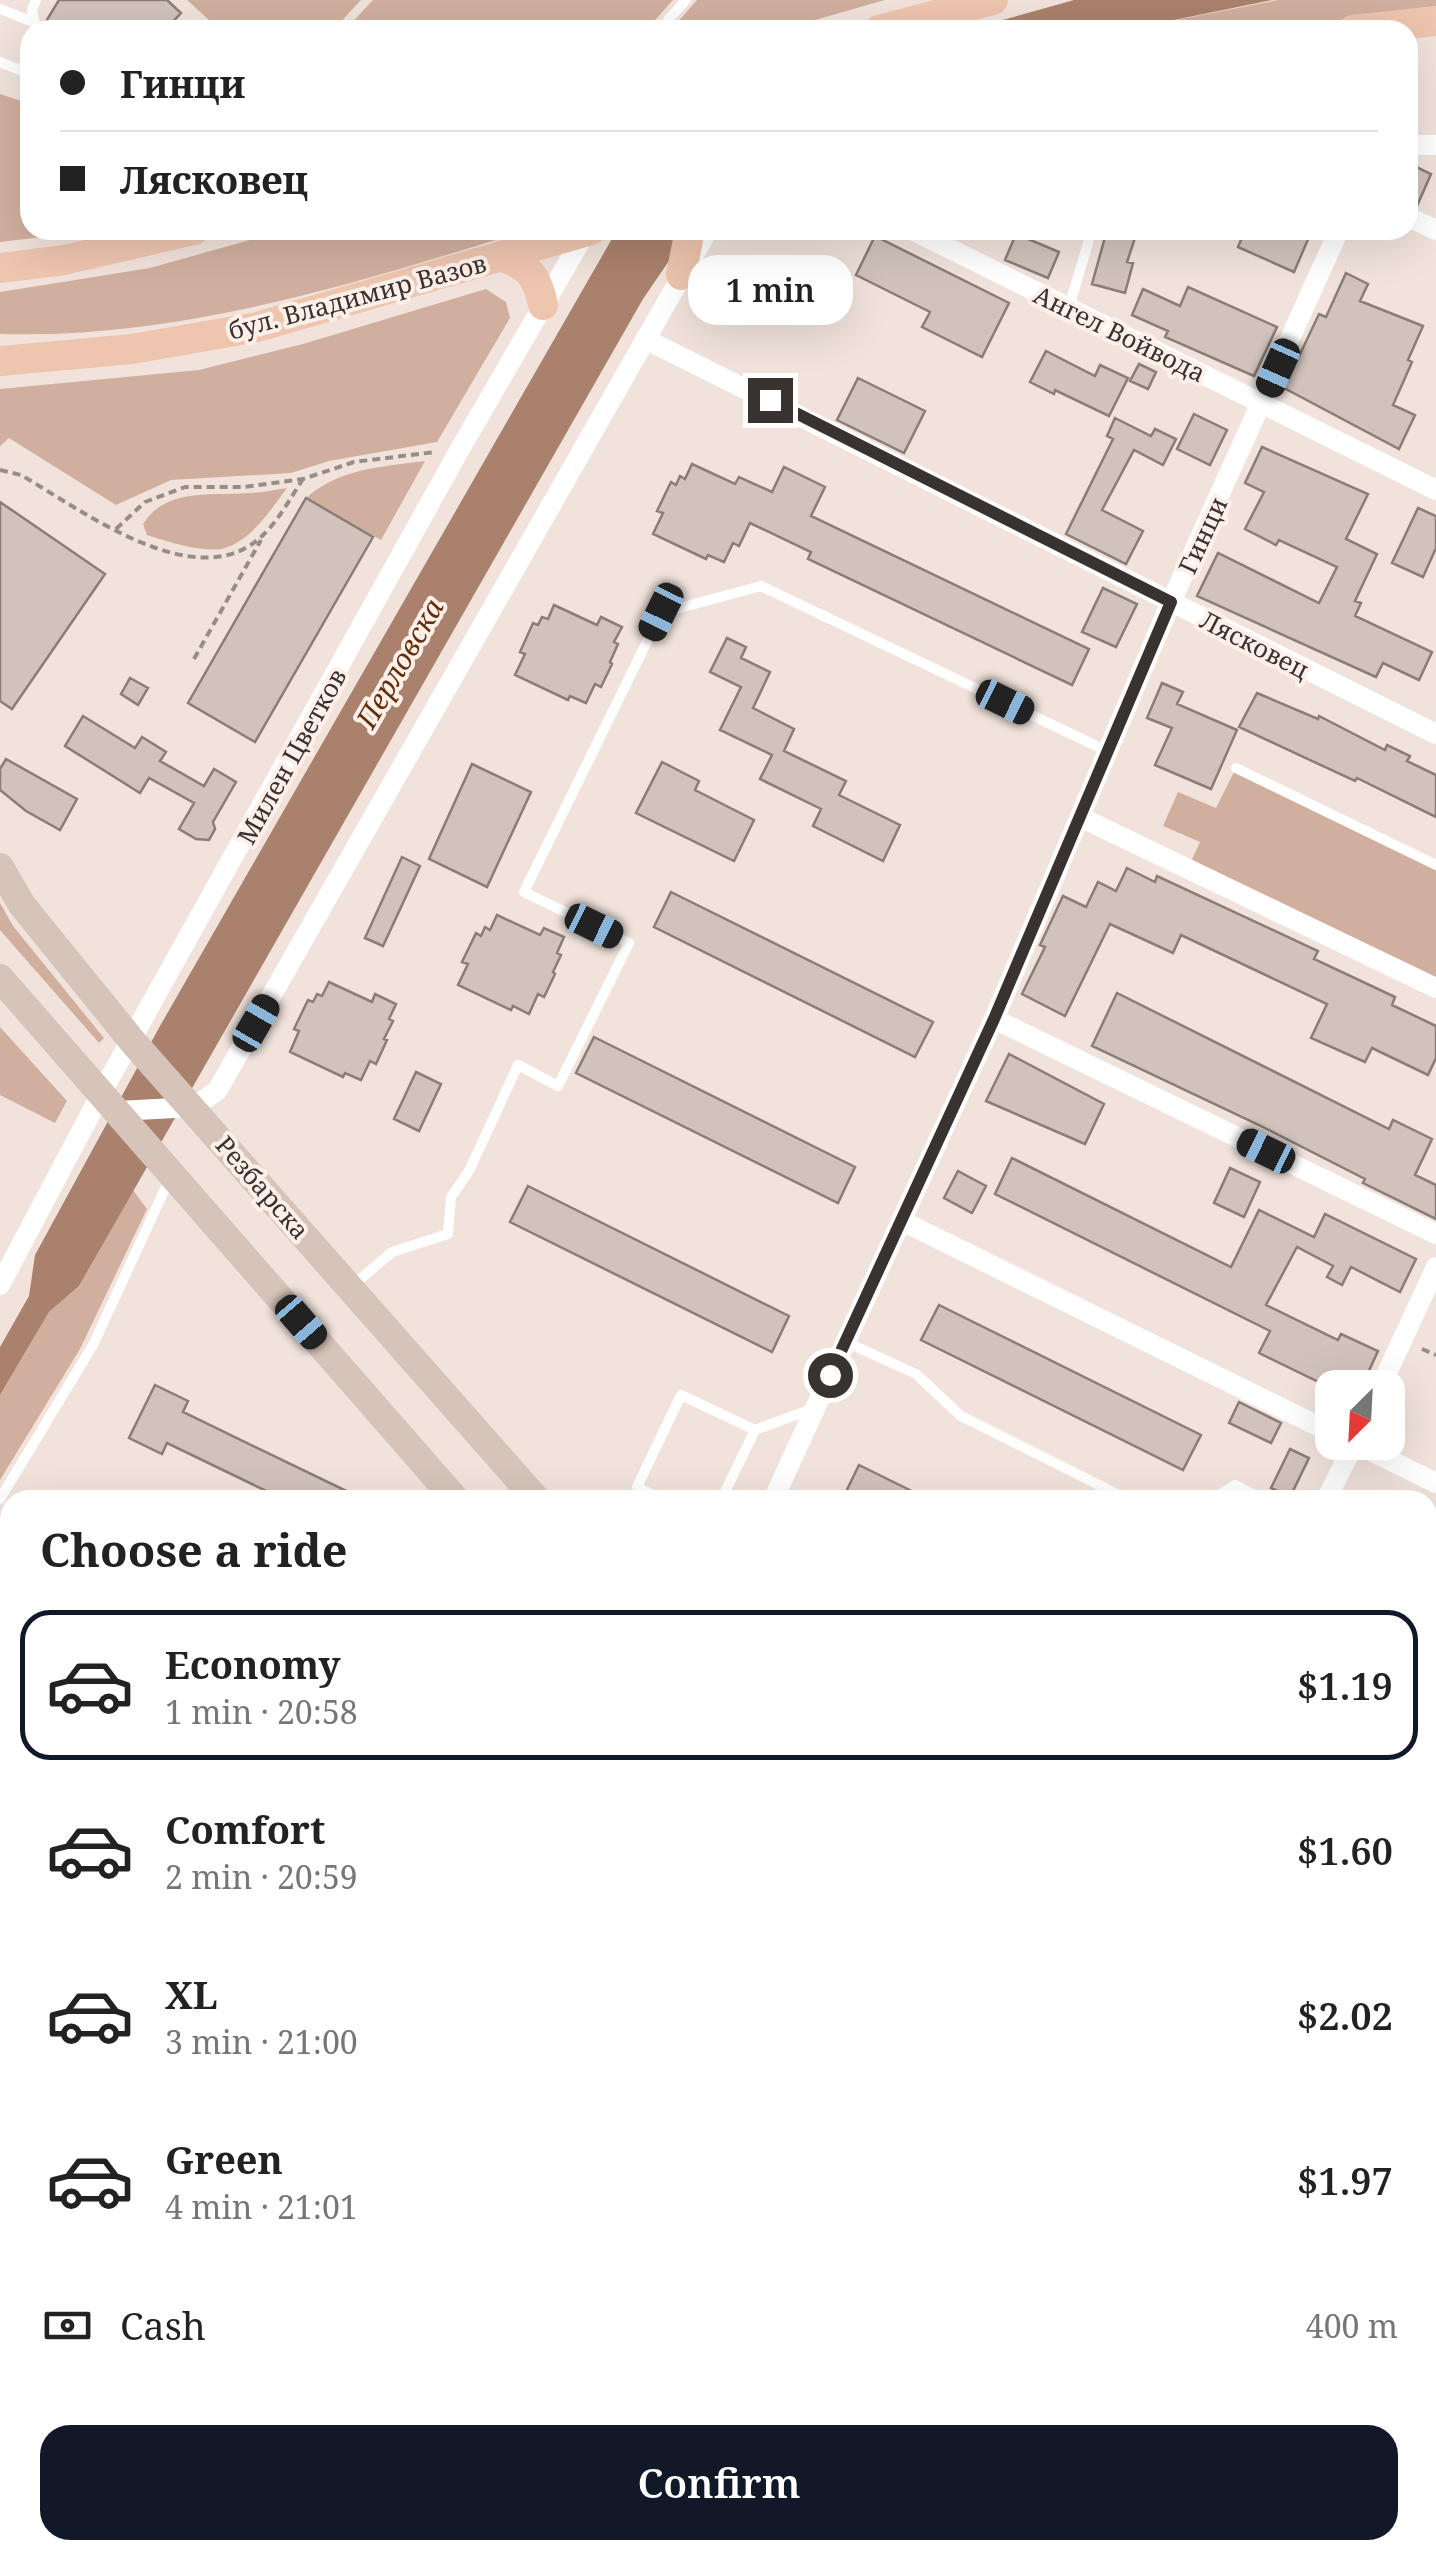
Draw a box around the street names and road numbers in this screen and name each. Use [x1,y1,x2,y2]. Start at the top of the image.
street label: бул. Владимир Вазов [224,245,490,347]
street label: Ангел Войвода [1028,277,1212,389]
street label: Гинци [1169,491,1235,579]
street label: Лясковец [1195,602,1315,686]
street label: Милен Цветков [229,662,353,850]
street label: Резбарска [209,1128,317,1246]

